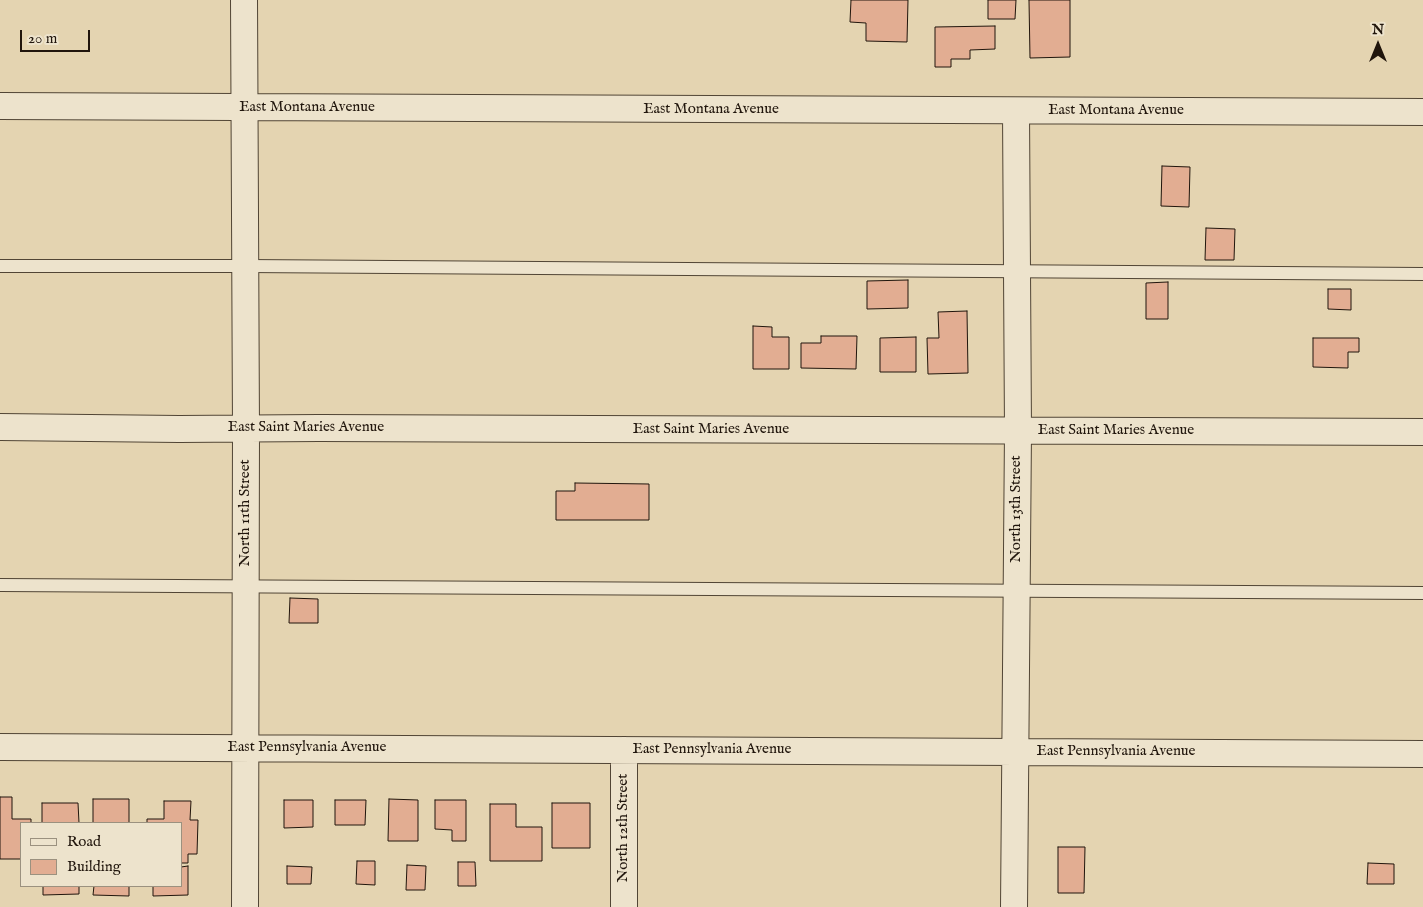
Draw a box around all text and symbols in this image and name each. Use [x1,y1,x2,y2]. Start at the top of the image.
scale bar [22,20,92,52]
north arrow [1353,20,1403,70]
text: N [1372,21,1384,39]
text: 20 m [28,29,57,48]
street label: East Montana Avenue [239,99,375,117]
street label: East Montana Avenue [643,101,779,119]
street label: East Montana Avenue [1048,102,1184,120]
street label: East Saint Maries Avenue [228,419,384,437]
street label: East Saint Maries Avenue [633,421,789,439]
street label: East Saint Maries Avenue [1038,422,1194,440]
street label: North 13th Street [1008,455,1026,563]
street label: North 11th Street [237,459,255,567]
street label: East Pennsylvania Avenue [227,739,387,757]
street label: East Pennsylvania Avenue [632,741,792,759]
street label: East Pennsylvania Avenue [1036,743,1196,761]
street label: North 12th Street [615,774,633,882]
legend [20,822,182,887]
text: Road [67,832,101,851]
text: Building [67,857,121,876]

